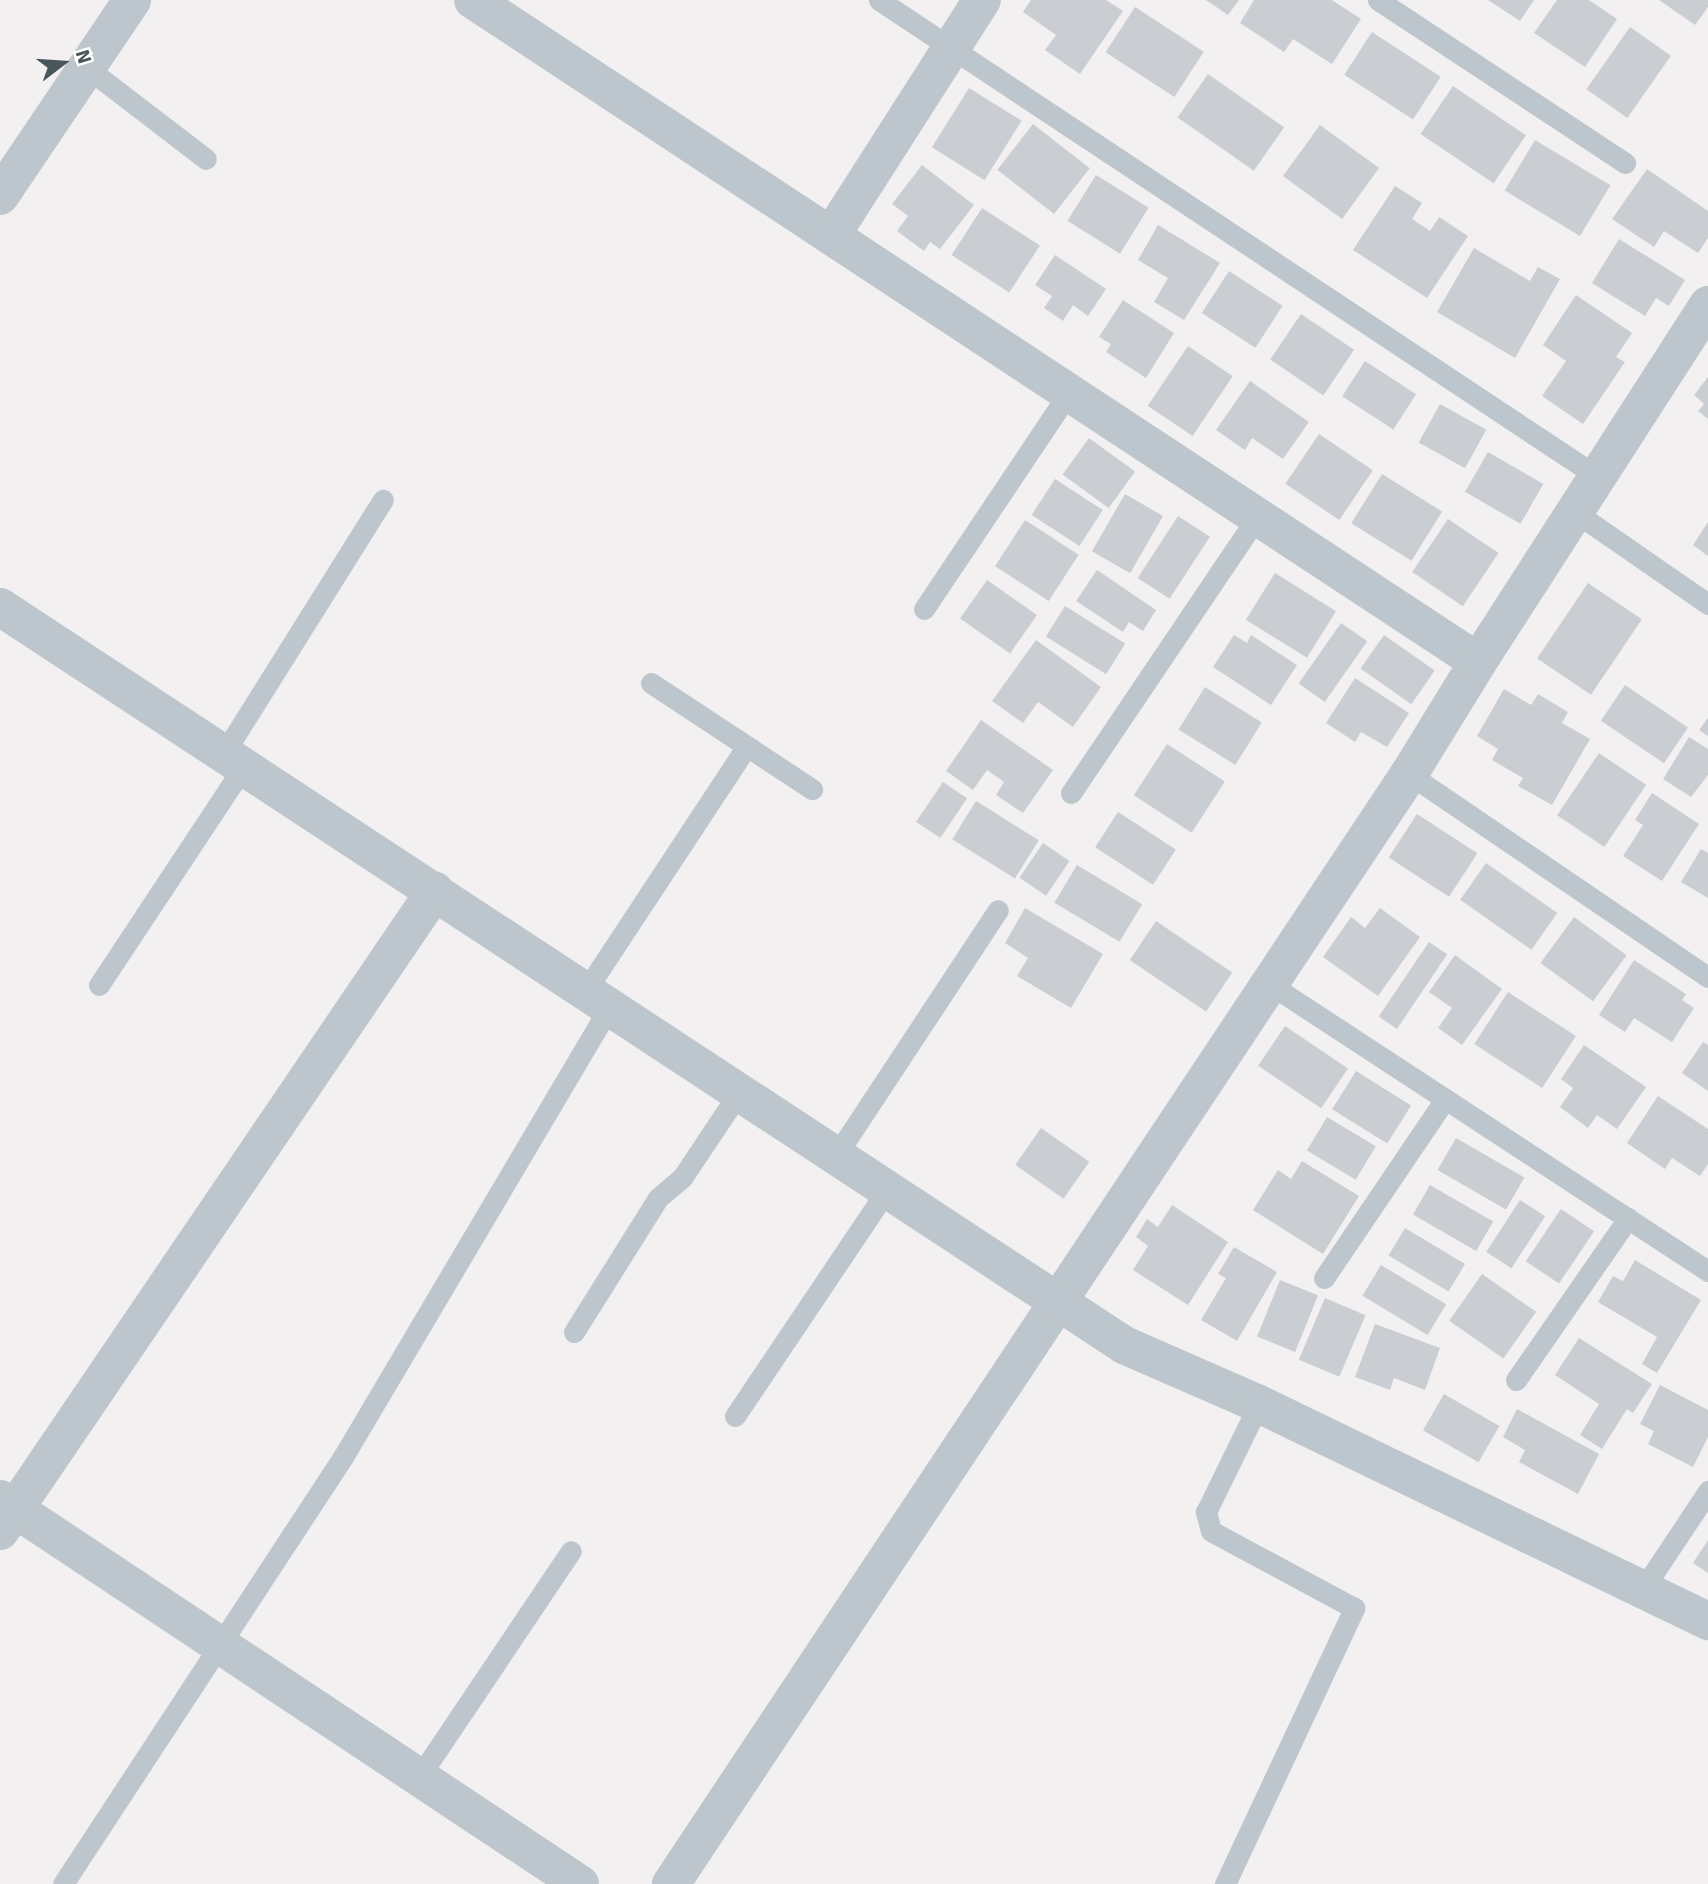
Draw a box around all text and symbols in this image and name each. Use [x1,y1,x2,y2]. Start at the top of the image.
north arrow [28,28,98,98]
text: N [70,47,96,67]

